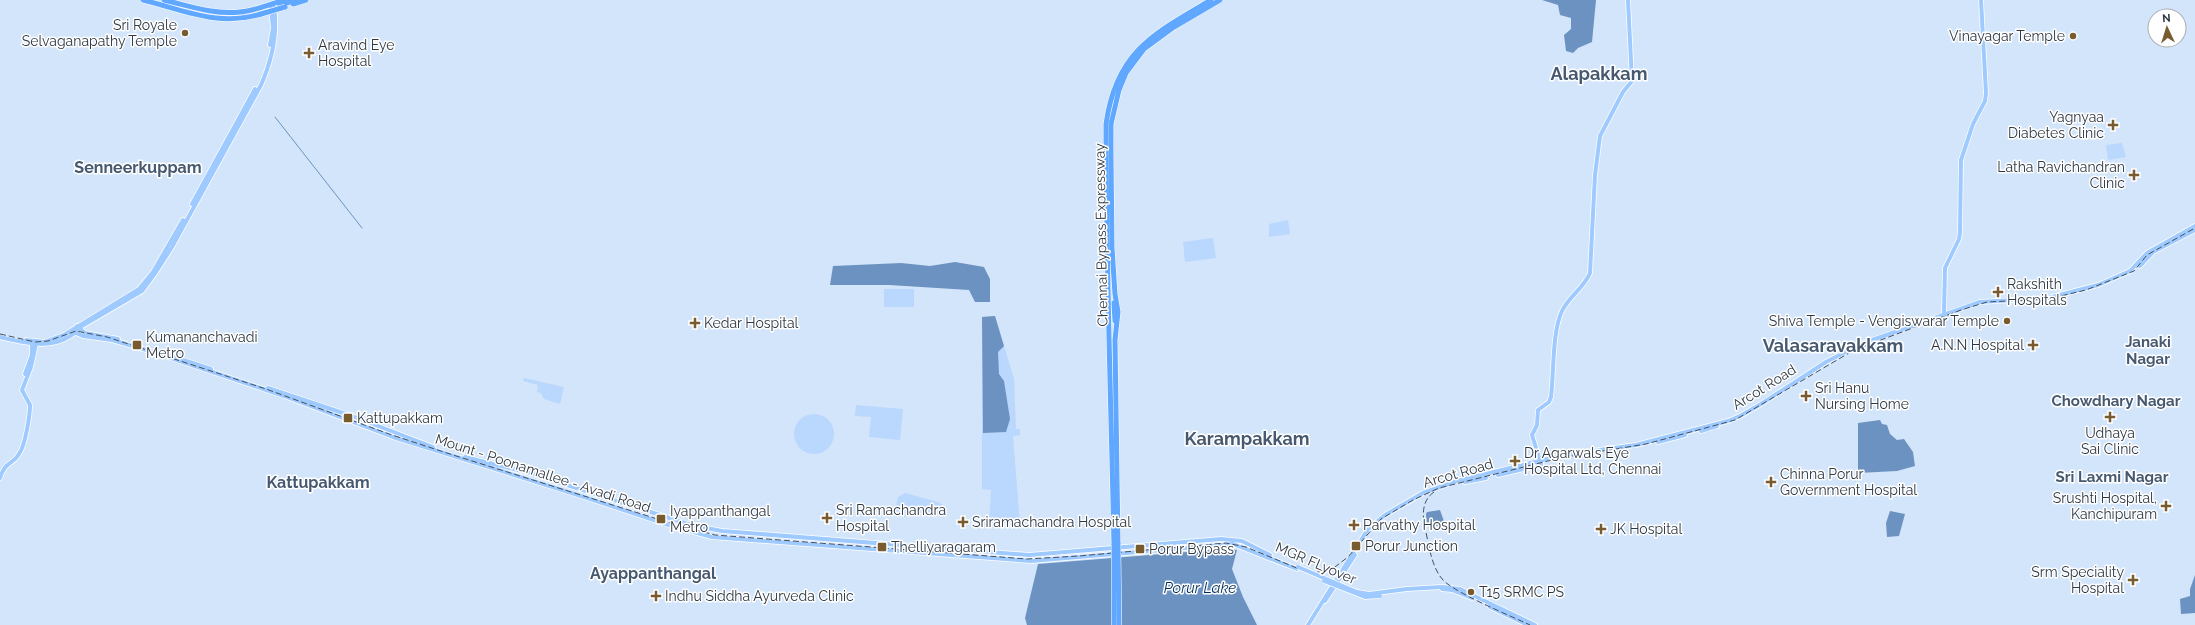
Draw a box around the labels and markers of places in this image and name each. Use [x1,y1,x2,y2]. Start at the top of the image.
place label: Sri Royale Selvaganapathy Temple [22,17,177,49]
marker: Sri Royale Selvaganapathy Temple [180,28,190,38]
place label: Vinayagar Temple [1949,28,2065,44]
marker: Vinayagar Temple [2068,31,2078,41]
place label: Aravind Eye Hospital [318,37,395,69]
marker: Aravind Eye Hospital [303,47,315,59]
place label: Yagnyaa Diabetes Clinic [2008,109,2104,141]
marker: Yagnyaa Diabetes Clinic [2107,119,2119,131]
place label: Latha Ravichandran Clinic [1997,159,2125,191]
marker: Latha Ravichandran Clinic [2128,169,2140,181]
place label: Rakshith Hospitals [2007,276,2067,308]
marker: Rakshith Hospitals [1992,286,2004,298]
place label: Shiva Temple - Vengiswarar Temple [1769,313,1999,329]
place label: Kedar Hospital [704,315,799,331]
marker: Shiva Temple - Vengiswarar Temple [2002,316,2012,326]
marker: Kedar Hospital [689,317,701,329]
place label: Kumananchavadi Metro [146,329,257,361]
place label: A.N.N Hospital [1931,337,2024,353]
marker: Kumananchavadi Metro [131,339,143,351]
marker: A.N.N Hospital [2027,339,2039,351]
place label: Sri Hanu Nursing Home [1815,380,1909,412]
marker: Sri Hanu Nursing Home [1800,390,1812,402]
place label: Kattupakkam [357,410,443,426]
marker: Udhaya Sai Clinic [2104,411,2116,423]
marker: Kattupakkam [342,412,354,424]
place label: Udhaya Sai Clinic [2081,425,2139,457]
place label: Dr Agarwals Eye Hospital Ltd, Chennai [1524,445,1661,477]
marker: Dr Agarwals Eye Hospital Ltd, Chennai [1509,455,1521,467]
place label: Chinna Porur Government Hospital [1780,466,1917,498]
marker: Chinna Porur Government Hospital [1765,476,1777,488]
place label: Srushti Hospital, Kanchipuram [2053,490,2157,522]
marker: Srushti Hospital, Kanchipuram [2160,500,2172,512]
place label: Sri Ramachandra Hospital [836,502,946,534]
place label: Iyappanthangal Metro [670,503,770,535]
marker: Sri Ramachandra Hospital [821,512,833,524]
marker: Iyappanthangal Metro [655,513,667,525]
place label: Sriramachandra Hospital [972,514,1131,530]
marker: Sriramachandra Hospital [957,516,969,528]
place label: Parvathy Hospital [1363,517,1476,533]
marker: Parvathy Hospital [1348,519,1360,531]
place label: JK Hospital [1610,521,1682,537]
marker: JK Hospital [1595,523,1607,535]
place label: Porur Junction [1365,538,1458,554]
place label: Thelliyaragaram [891,539,996,555]
marker: Porur Junction [1350,540,1362,552]
marker: Thelliyaragaram [876,541,888,553]
place label: Porur Bypass [1149,541,1234,557]
marker: Porur Bypass [1134,543,1146,555]
place label: Srm Speciality Hospital [2031,564,2124,596]
marker: Srm Speciality Hospital [2127,574,2139,586]
place label: T15 SRMC PS [1479,584,1565,600]
marker: T15 SRMC PS [1466,587,1476,597]
place label: Indhu Siddha Ayurveda Clinic [665,588,854,604]
marker: Indhu Siddha Ayurveda Clinic [650,590,662,602]

